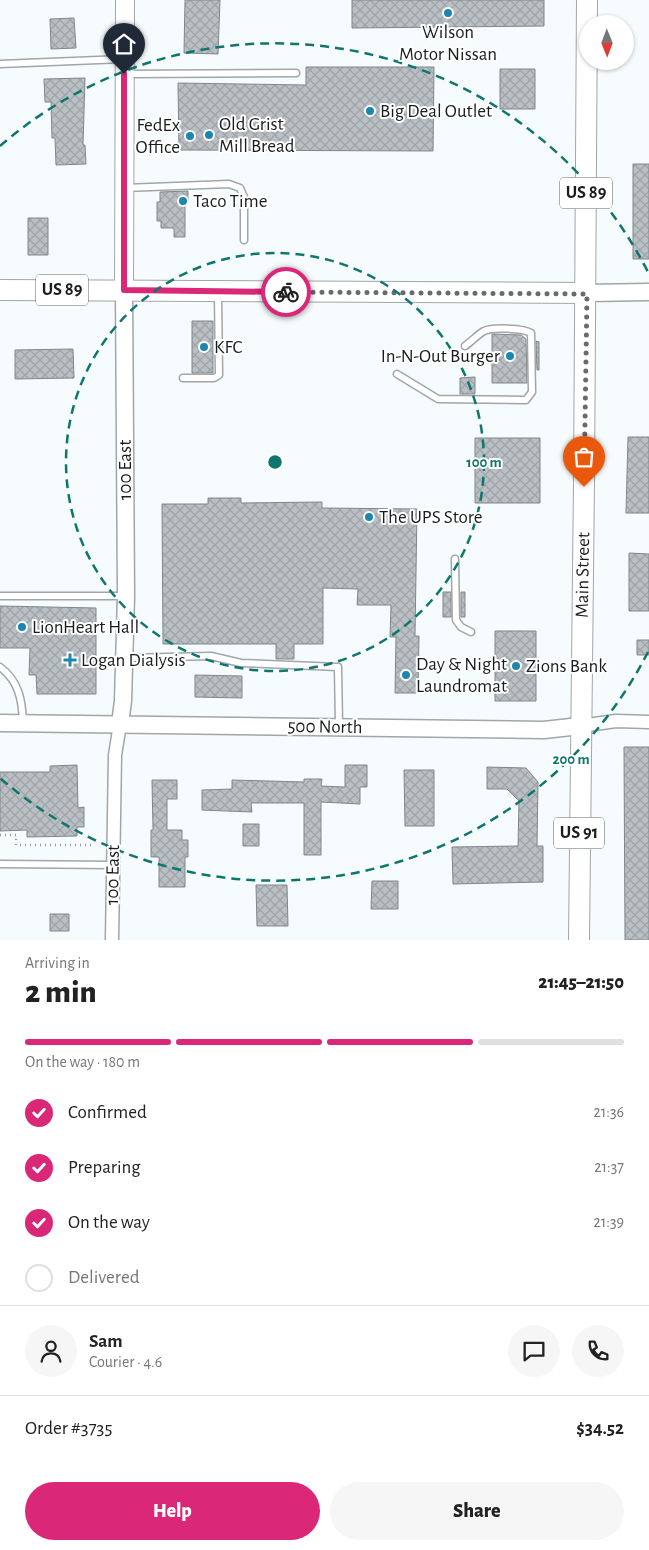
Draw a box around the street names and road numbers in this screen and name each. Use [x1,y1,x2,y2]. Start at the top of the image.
road number: US 89 [560,178,612,208]
road number: US 89 [36,274,88,306]
street label: 100 East [116,440,135,500]
street label: Main Street [573,532,593,618]
street label: 500 North [287,717,363,737]
road number: US 91 [554,818,604,848]
street label: 100 East [103,845,123,905]

